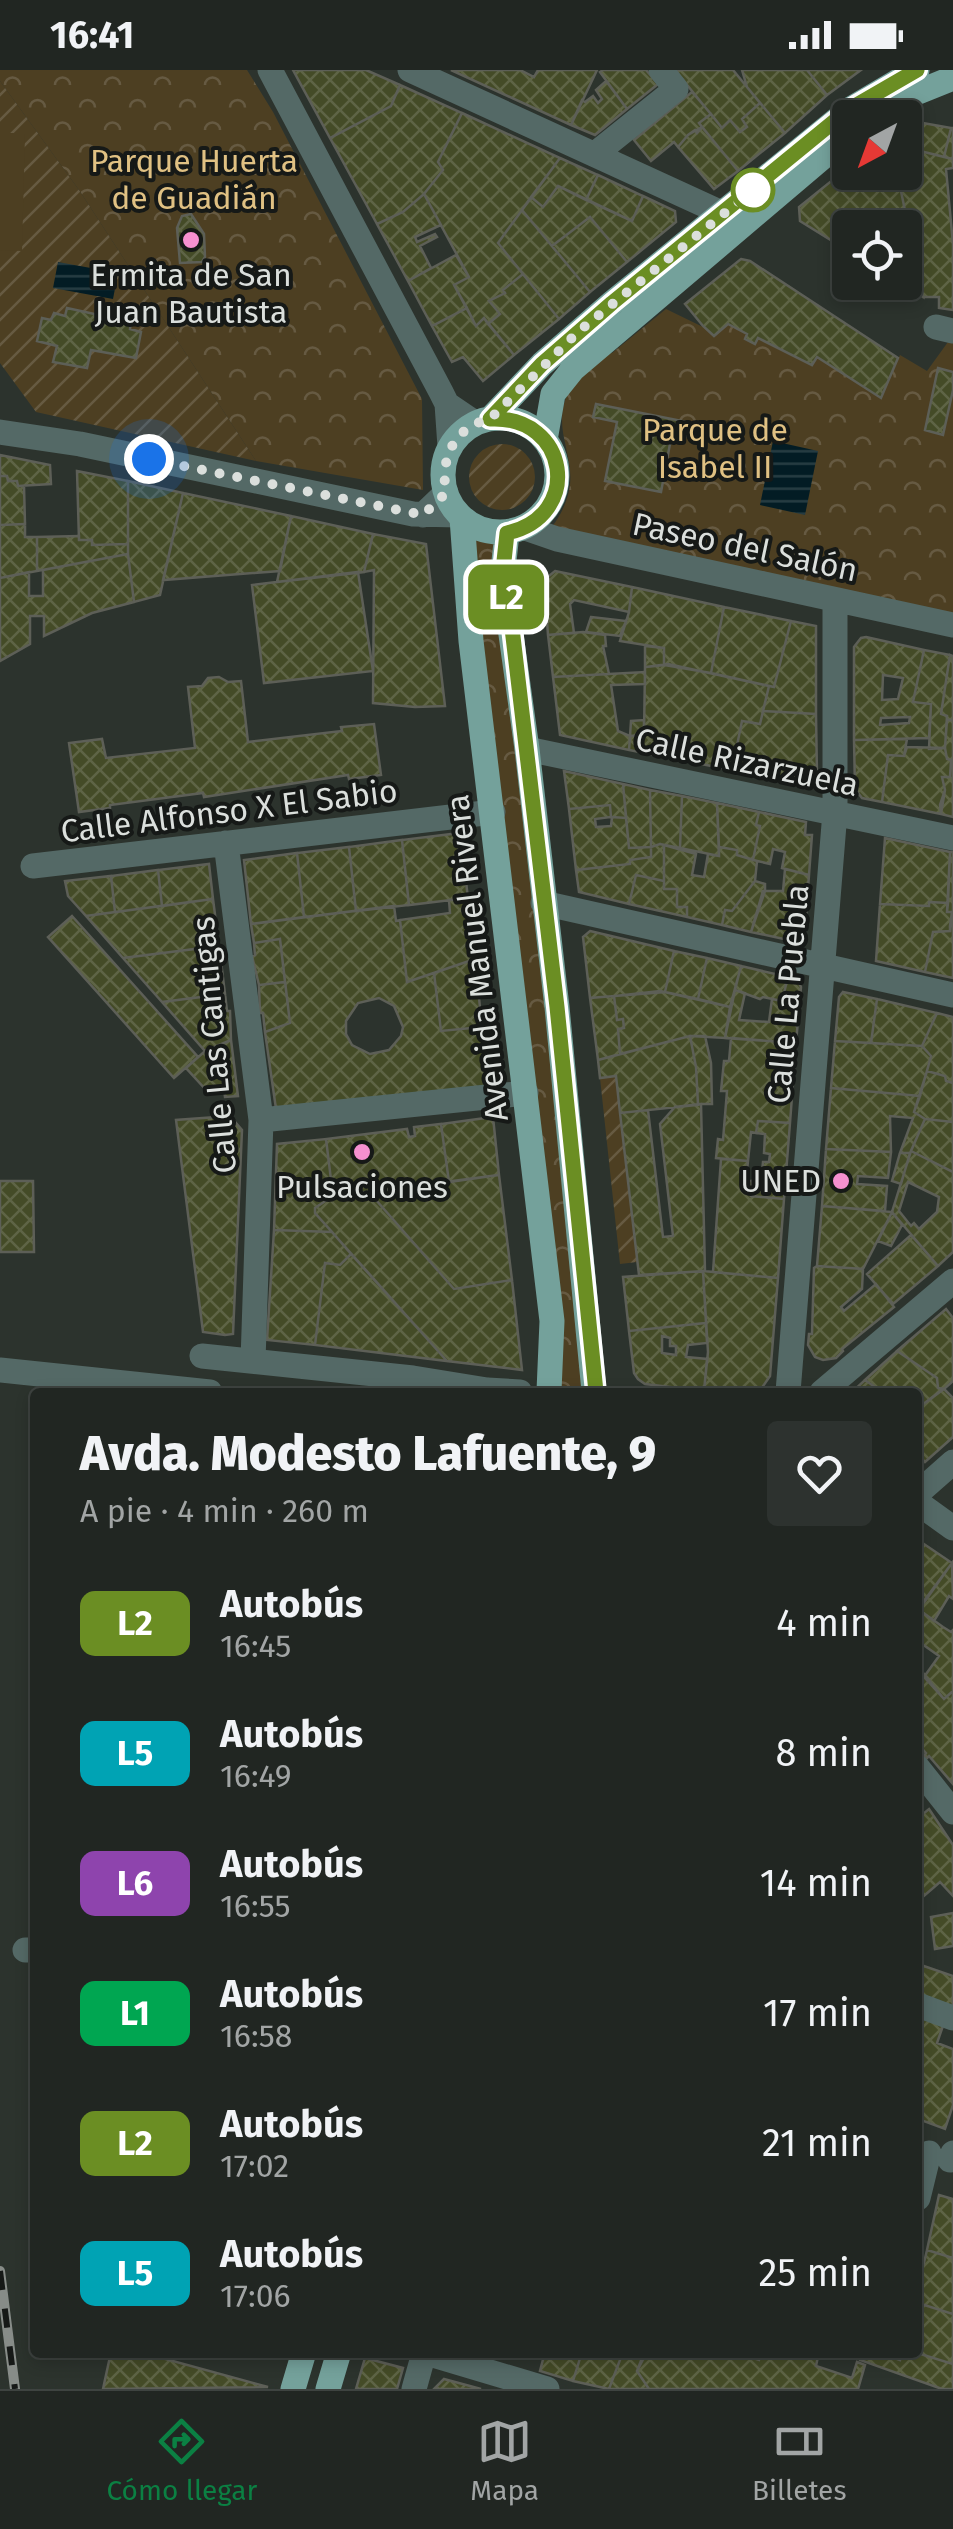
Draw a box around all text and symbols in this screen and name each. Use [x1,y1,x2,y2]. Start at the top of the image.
text: 16:41 [50,12,134,58]
north arrow [832,100,922,190]
map controls [832,100,922,300]
park label: Parque Huerta de Guadián [90,142,298,217]
unlabelled marker [732,169,774,211]
button: locate [832,210,922,300]
marker: Ermita de San Juan Bautista [180,229,202,251]
place label: Ermita de San Juan Bautista [90,256,292,331]
park label: Parque de Isabel II [642,411,788,486]
your location [124,434,174,484]
street label: Paseo del Salón [629,505,861,589]
line badge: L2 [461,564,551,630]
text: L2 [488,576,524,618]
street label: Calle Rizarzuela [632,720,862,804]
street label: Calle Alfonso X El Sabio [58,771,400,851]
street label: Avenida Manuel Rivera [438,792,516,1124]
street label: Calle La Puebla [759,883,817,1105]
street label: Calle Las Cantigas [184,915,244,1175]
marker: Pulsaciones [351,1141,373,1163]
place label: UNED [740,1162,821,1200]
place label: Pulsaciones [276,1168,448,1206]
marker: UNED [830,1170,852,1192]
button: heart [767,1421,872,1526]
text: Avda. Modesto Lafuente, 9 [80,1425,656,1483]
text: A pie · 4 min · 260 m [80,1492,369,1530]
text: Autobús [220,1581,363,1627]
text: 4 min [776,1600,872,1646]
text: L2 [117,1602,153,1644]
text: 16:45 [220,1627,291,1665]
text: Autobús [220,1711,363,1757]
text: 8 min [775,1730,872,1776]
text: L5 [117,1732,153,1774]
text: 16:49 [220,1757,292,1795]
text: Autobús [220,1841,363,1887]
text: 14 min [760,1860,872,1906]
text: L6 [117,1862,153,1904]
text: 16:55 [220,1887,291,1925]
text: Autobús [220,1971,363,2017]
text: 17 min [763,1990,872,2036]
text: L1 [120,1992,150,2034]
text: 16:58 [220,2017,292,2055]
text: Autobús [220,2101,363,2147]
text: 21 min [762,2120,872,2166]
text: L2 [117,2122,153,2164]
text: 17:02 [220,2147,289,2185]
text: Autobús [220,2231,363,2277]
text: 25 min [759,2250,872,2296]
text: L5 [117,2252,153,2294]
text: 17:06 [220,2277,291,2315]
tab: Cómo llegar [107,2414,257,2507]
tab: Mapa [470,2414,539,2507]
tab: Billetes [752,2414,846,2507]

